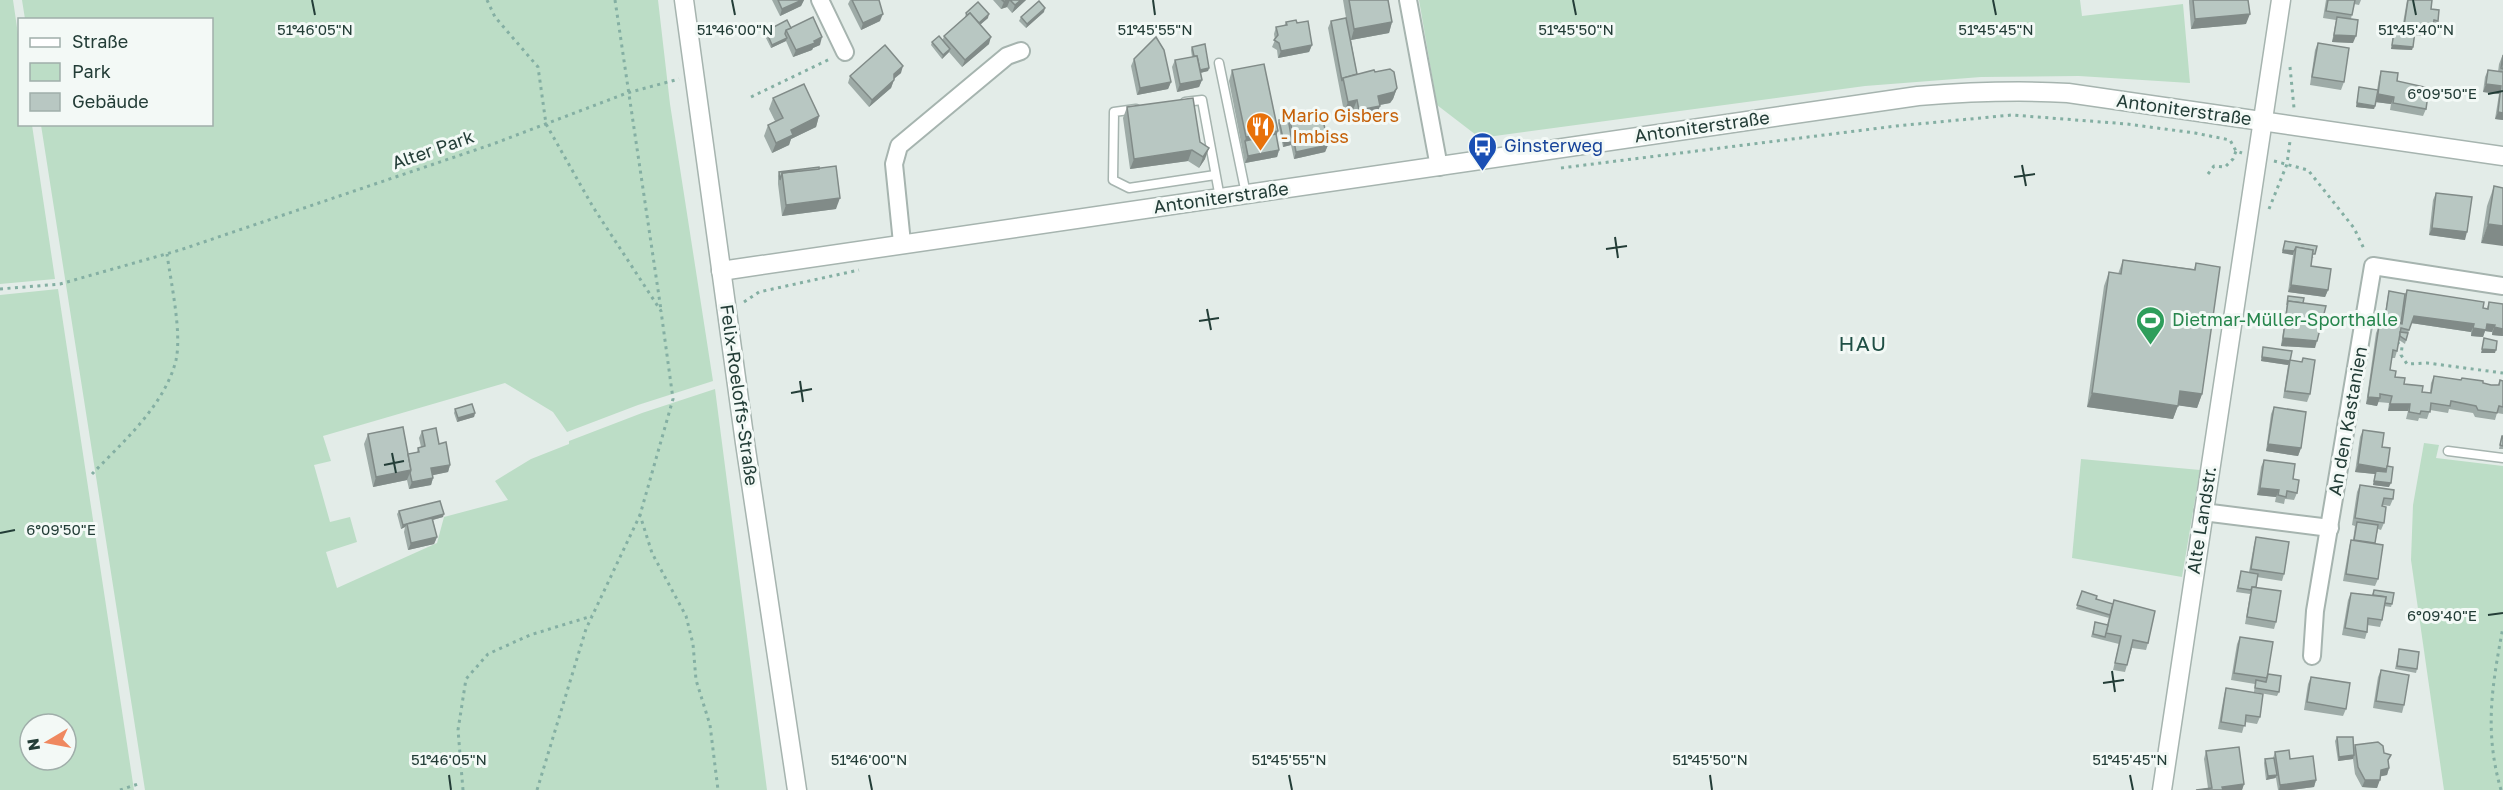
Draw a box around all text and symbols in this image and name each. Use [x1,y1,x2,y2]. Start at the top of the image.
legend [18,18,213,126]
text: 51°46'05"N [277,20,353,38]
text: 51°46'00"N [697,20,773,38]
text: 51°45'55"N [1117,20,1193,38]
text: 51°45'50"N [1538,20,1614,38]
text: 51°45'45"N [1958,20,2034,38]
text: 51°45'40"N [2378,20,2454,38]
text: Straße [72,30,128,52]
text: Park [72,60,111,82]
text: 6°09'50"E [2407,84,2477,102]
street label: Antoniterstraße [2115,89,2253,129]
text: Gebäude [72,90,149,112]
place label: Mario Gisbers - Imbiss [1281,104,1399,147]
street label: Antoniterstraße [1633,106,1771,146]
restaurant icon: Mario Gisbers - Imbiss [1244,110,1276,152]
street label: Alter Park [389,125,477,173]
bus stop icon: Ginsterweg [1467,130,1499,172]
place label: Ginsterweg [1504,134,1603,156]
street label: Antoniterstraße [1152,177,1290,217]
street label: Felix-Roeloffs-Straße [716,303,764,487]
sports icon: Dietmar-Müller-Sporthalle [2135,304,2167,346]
place label: Dietmar-Müller-Sporthalle [2172,308,2398,330]
district label: HAU [1838,330,1888,356]
street label: An den Kastanien [2323,344,2371,497]
street label: Alte Landstr. [2182,464,2220,575]
text: 6°09'50"E [26,520,96,538]
text: 6°09'40"E [2407,606,2477,624]
north arrow [18,712,78,772]
text: N [22,737,44,752]
text: 51°46'05"N [411,750,487,768]
text: 51°46'00"N [831,750,907,768]
text: 51°45'55"N [1251,750,1327,768]
text: 51°45'50"N [1672,750,1748,768]
text: 51°45'45"N [2092,750,2168,768]

